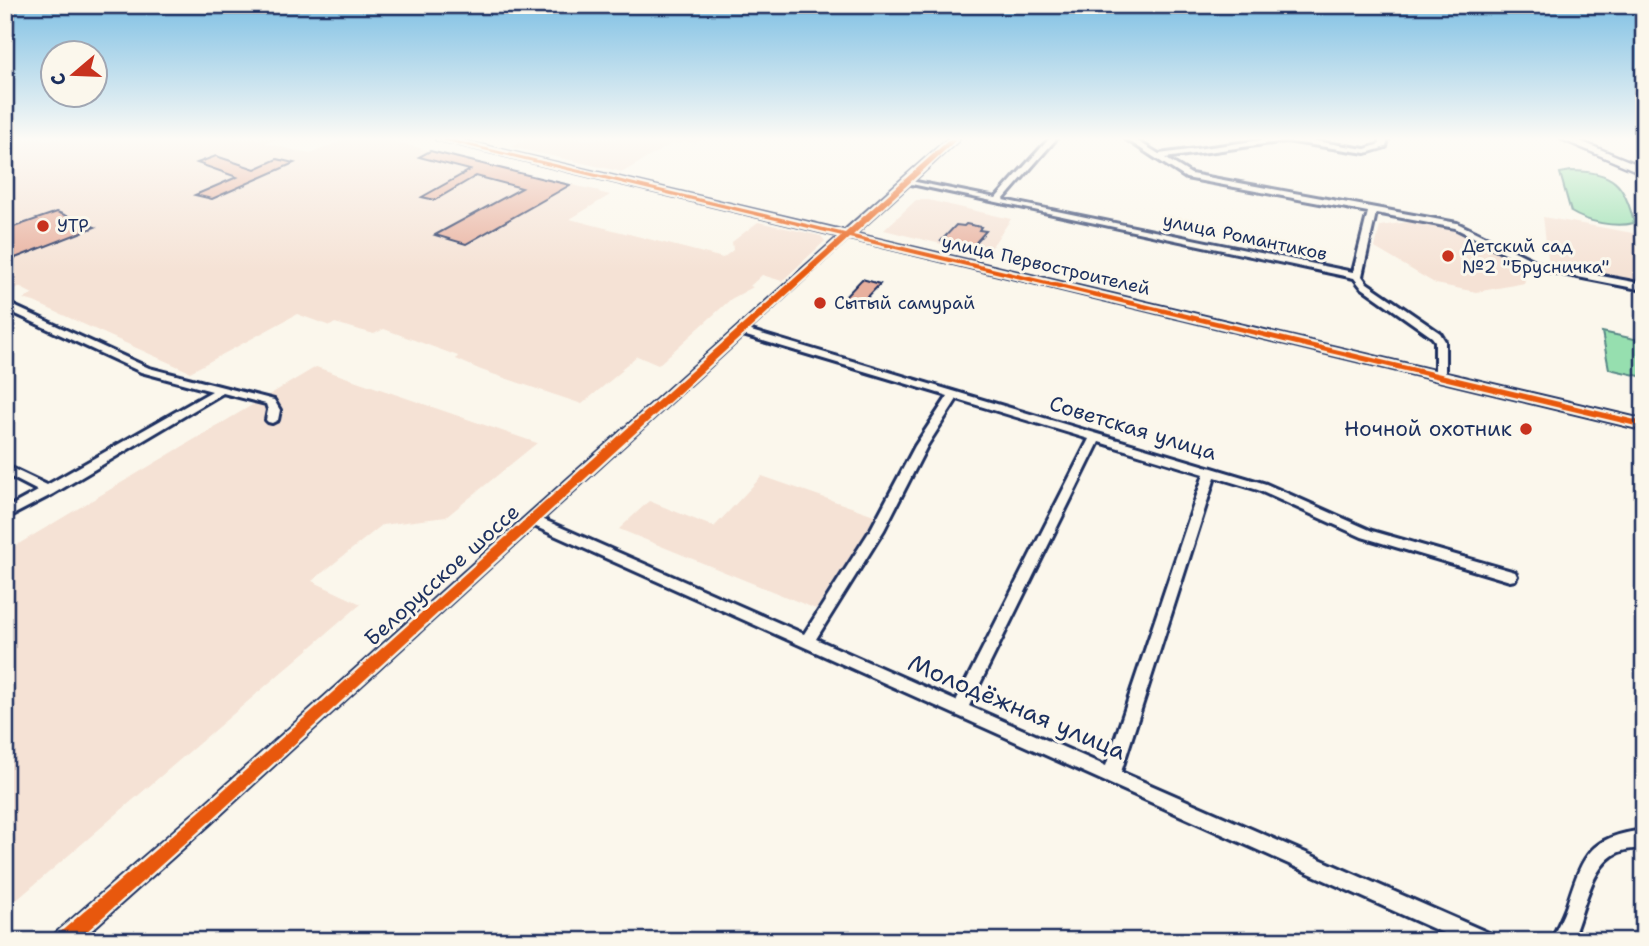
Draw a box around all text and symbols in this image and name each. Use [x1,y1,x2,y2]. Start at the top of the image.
north arrow [38,38,108,108]
text: С [45,70,72,89]
street label: улица Романтиков [1161,208,1329,266]
place label: УТР [57,214,89,238]
marker: УТР [35,218,51,234]
street label: улица Первостроителей [940,229,1153,301]
place label: Детский сад №2 "Брусничка" [1462,234,1610,279]
marker: Детский сад №2 "Брусничка" [1440,248,1456,264]
place label: Сытый самурай [834,291,975,315]
marker: Сытый самурай [812,295,828,311]
street label: Советская улица [1046,389,1220,467]
place label: Ночной охотник [1344,415,1512,443]
marker: Ночной охотник [1518,421,1534,437]
street label: Белорусское шоссе [359,498,525,652]
street label: Молодёжная улица [903,647,1131,767]

